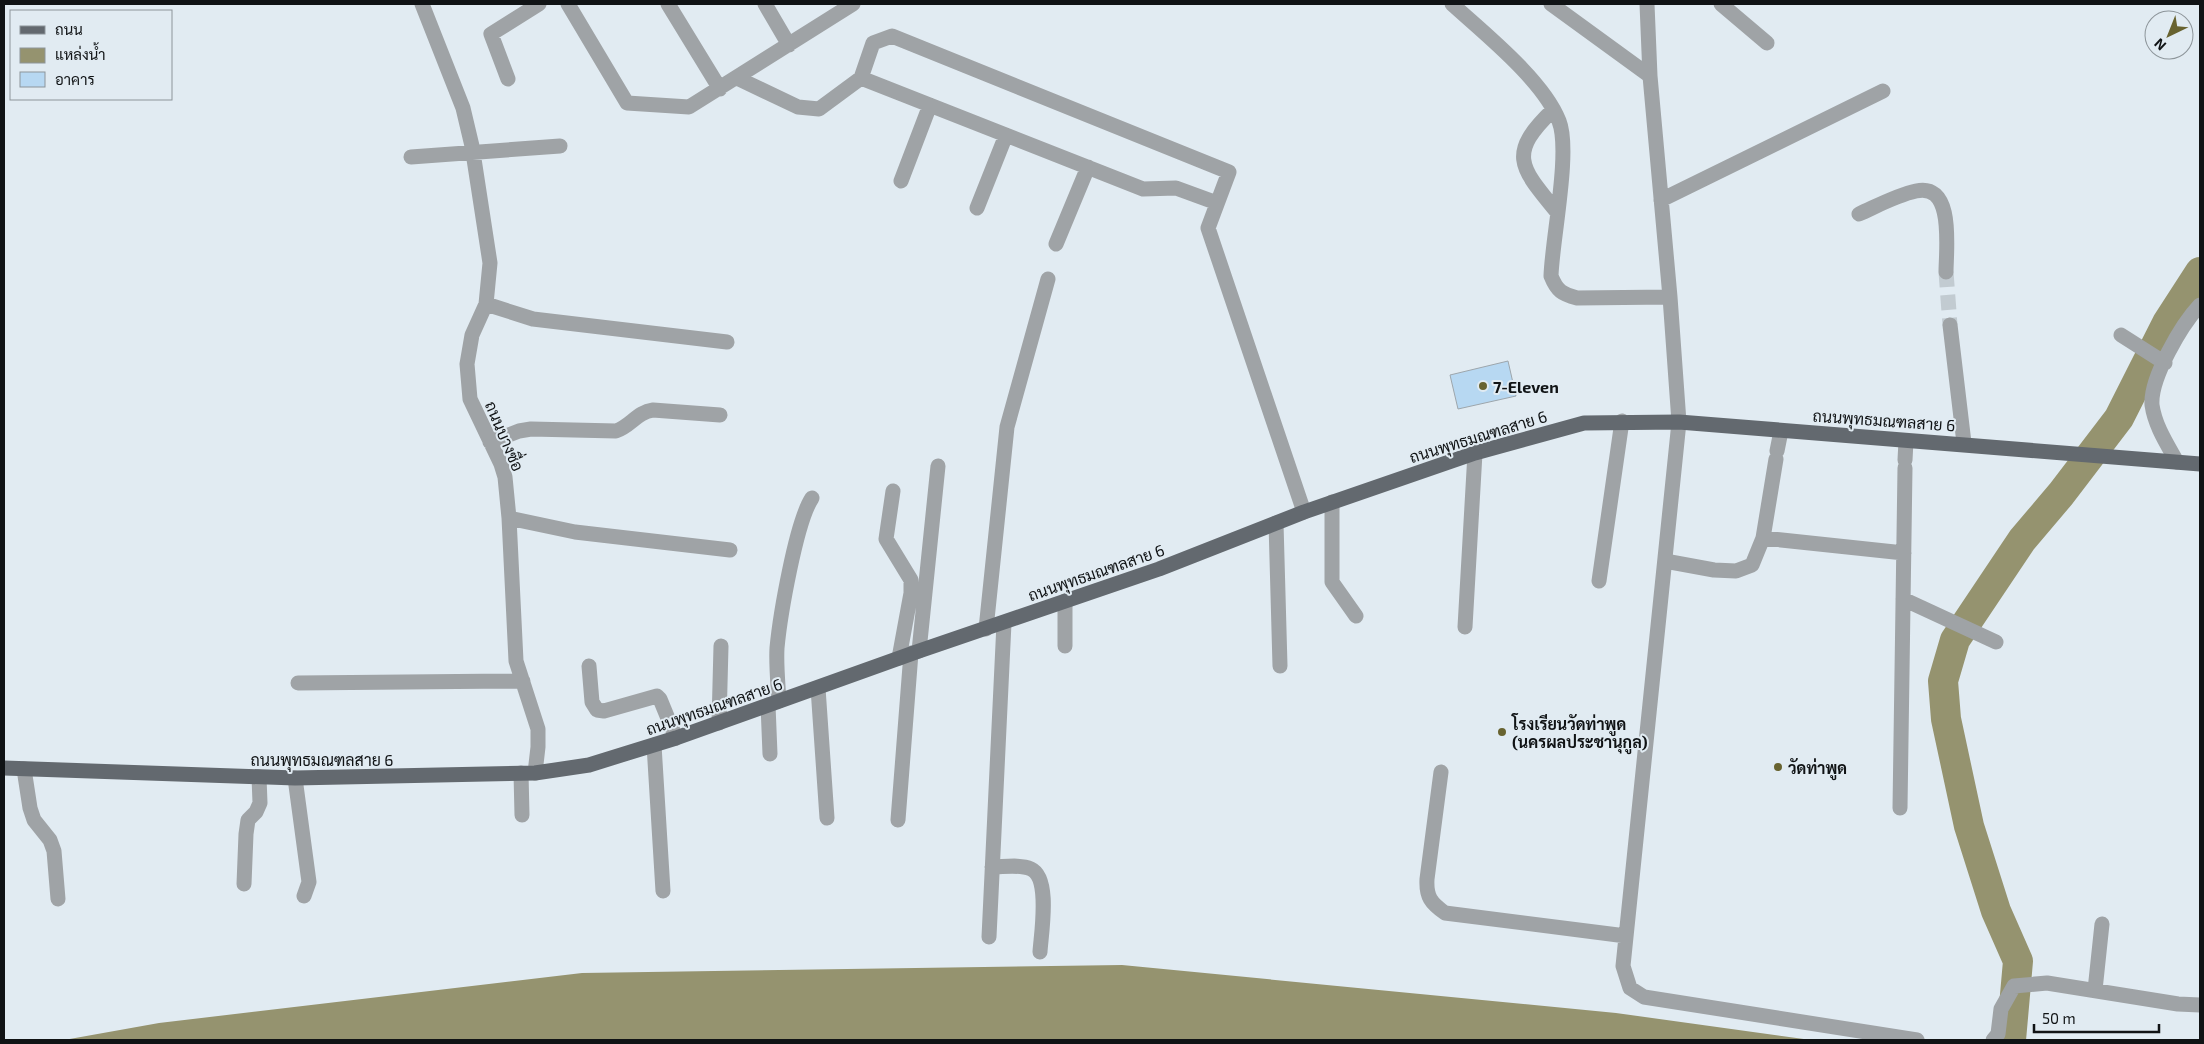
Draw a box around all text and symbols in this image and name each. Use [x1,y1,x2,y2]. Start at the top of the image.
legend [10,10,172,100]
north arrow [2144,10,2194,60]
text: ถนน [55,20,83,38]
text: N [2150,35,2169,55]
text: แหล่งน้ำ [55,42,106,63]
text: อาคาร [55,70,95,88]
place label: 7-Eleven [1493,377,1559,396]
marker: 7-Eleven [1477,380,1489,392]
street label: ถนนบางซื่อ [482,397,532,474]
street label: ถนนพุทธมณฑลสาย 6 [1407,406,1550,469]
street label: ถนนพุทธมณฑลสาย 6 [1812,406,1956,437]
street label: ถนนพุทธมณฑลสาย 6 [1025,540,1168,607]
street label: ถนนพุทธมณฑลสาย 6 [643,674,786,741]
place label: โรงเรียนวัดท่าพูด (นครผลประชานุกูล) [1511,713,1648,755]
marker: โรงเรียนวัดท่าพูด (นครผลประชานุกูล) [1496,726,1508,738]
street label: ถนนพุทธมณฑลสาย 6 [250,750,394,772]
place label: วัดท่าพูด [1788,758,1847,781]
marker: วัดท่าพูด [1772,761,1784,773]
scale bar [2034,1002,2159,1034]
text: 50 m [2042,1009,2076,1027]

